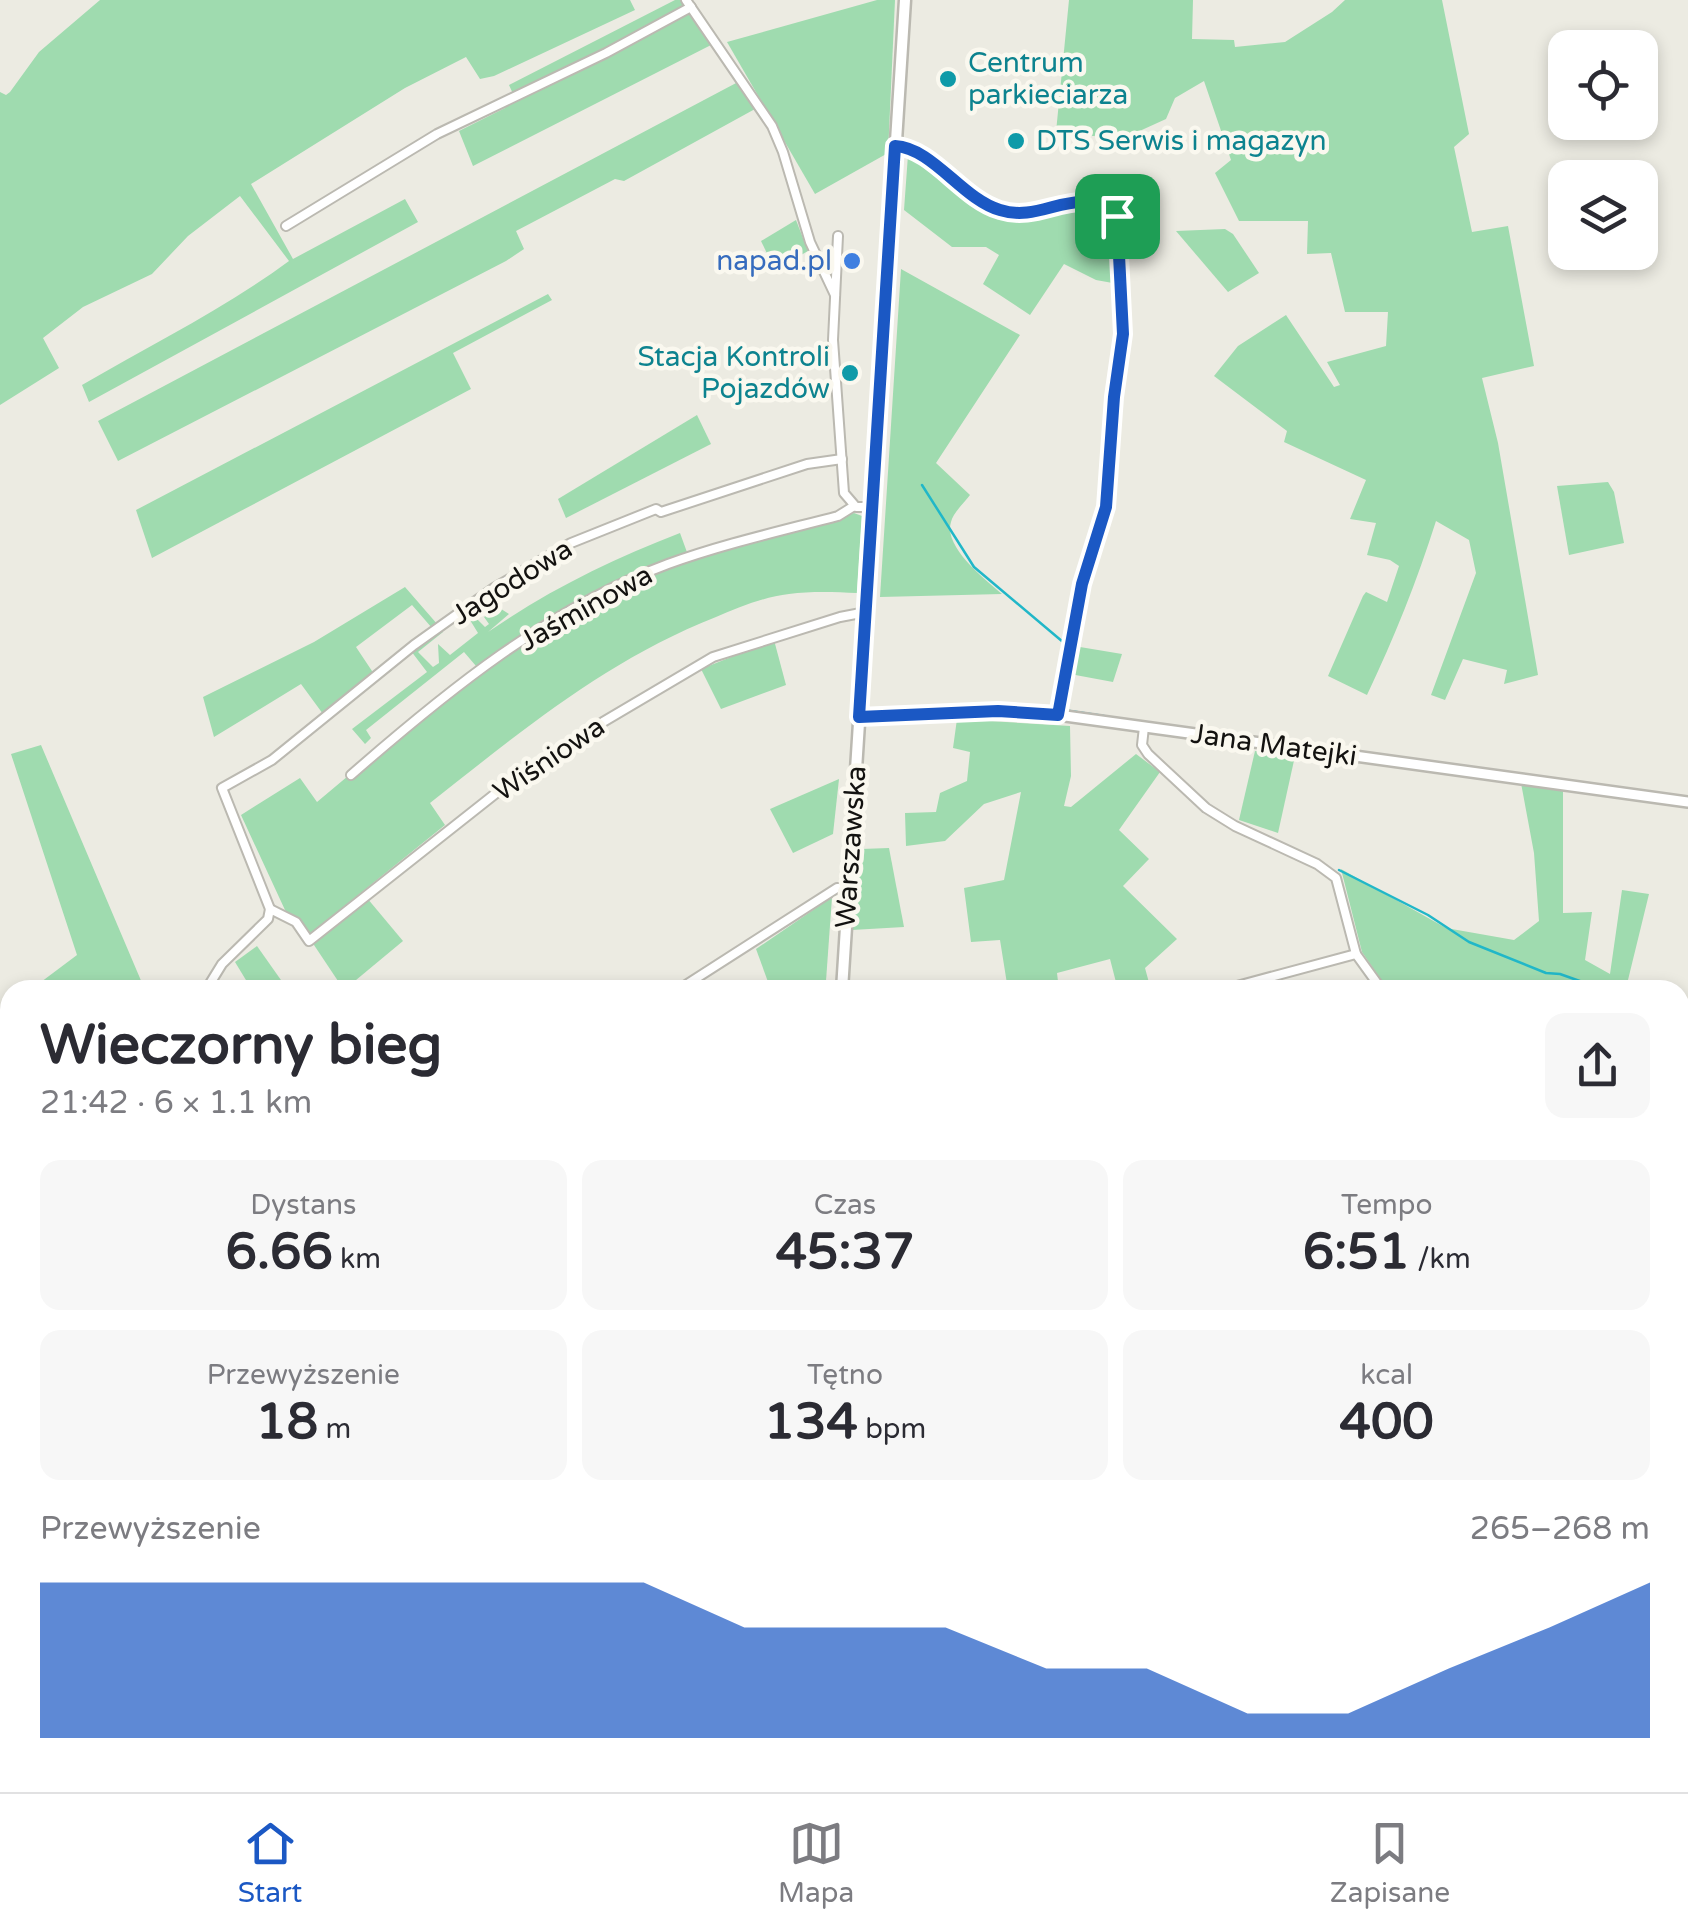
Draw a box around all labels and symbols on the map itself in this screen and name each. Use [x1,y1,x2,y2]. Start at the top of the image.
place label: Centrum parkieciarza [968,46,1128,112]
marker: Centrum parkieciarza [937,68,959,90]
place label: DTS Serwis i magazyn [1036,124,1327,158]
marker: DTS Serwis i magazyn [1005,130,1027,152]
pin [1075,174,1160,259]
place label: napad.pl [716,244,832,278]
marker: napad.pl [841,250,863,272]
place label: Stacja Kontroli Pojazdów [637,340,830,406]
marker: Stacja Kontroli Pojazdów [839,362,861,384]
street label: Jagodowa [445,532,579,632]
street label: Jaśminowa [514,558,658,658]
street label: Wiśniowa [487,709,611,809]
street label: Jana Matejki [1189,717,1359,773]
street label: Warszawska [828,765,874,929]

